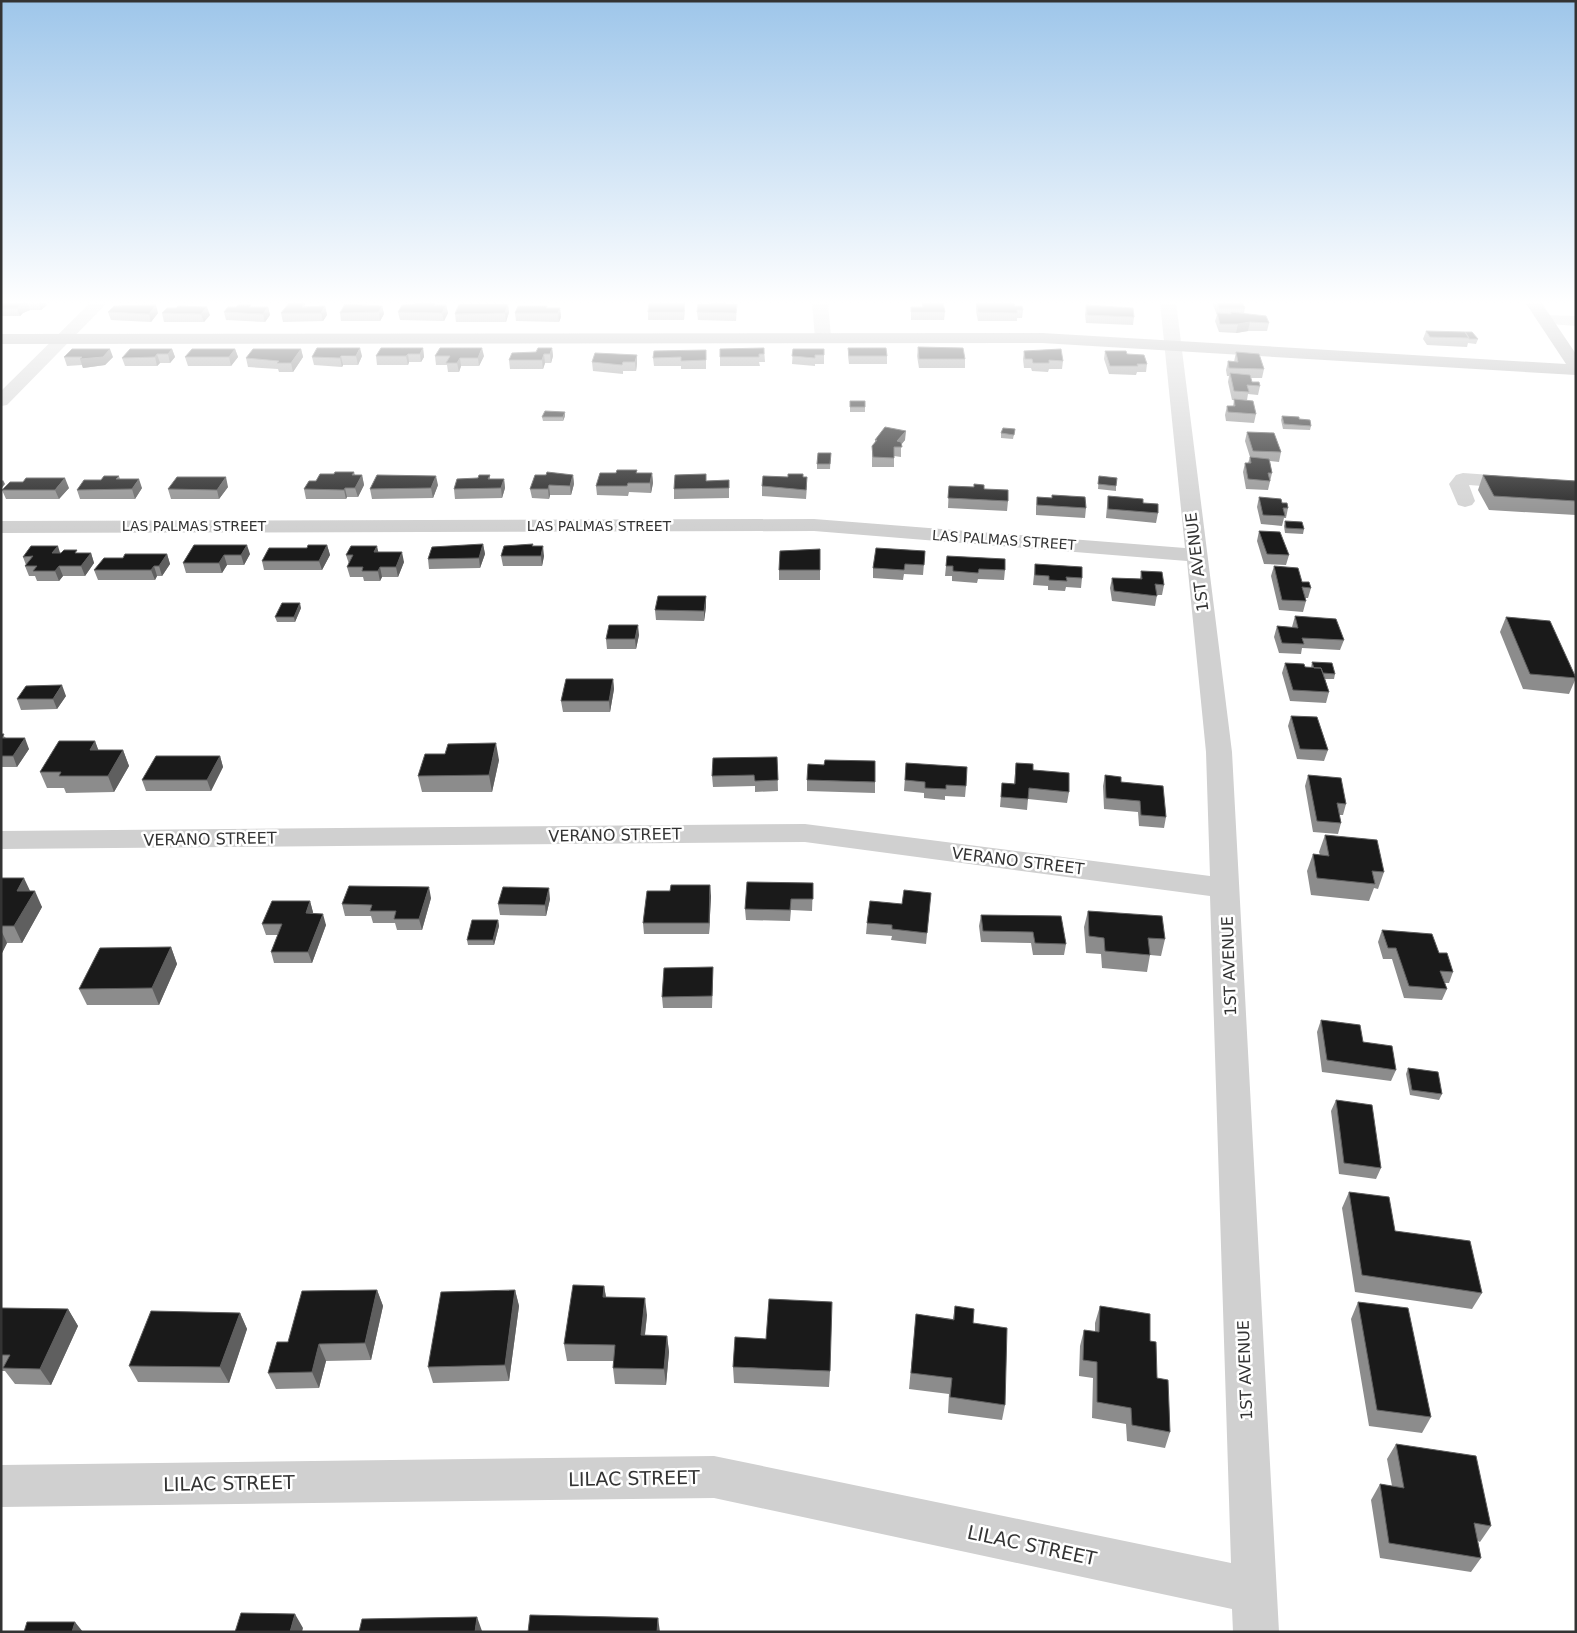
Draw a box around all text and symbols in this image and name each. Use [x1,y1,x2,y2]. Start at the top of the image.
street label: 1ST AVENUE [1181,511,1213,613]
street label: LAS PALMAS STREET [122,518,267,534]
street label: LAS PALMAS STREET [527,518,672,534]
street label: LAS PALMAS STREET [931,527,1077,553]
street label: VERANO STREET [548,824,682,846]
street label: VERANO STREET [143,828,277,850]
street label: VERANO STREET [951,843,1085,879]
street label: 1ST AVENUE [1218,916,1240,1016]
street label: 1ST AVENUE [1234,1320,1256,1420]
street label: LILAC STREET [568,1466,700,1490]
street label: LILAC STREET [163,1471,295,1495]
street label: LILAC STREET [965,1521,1099,1570]

